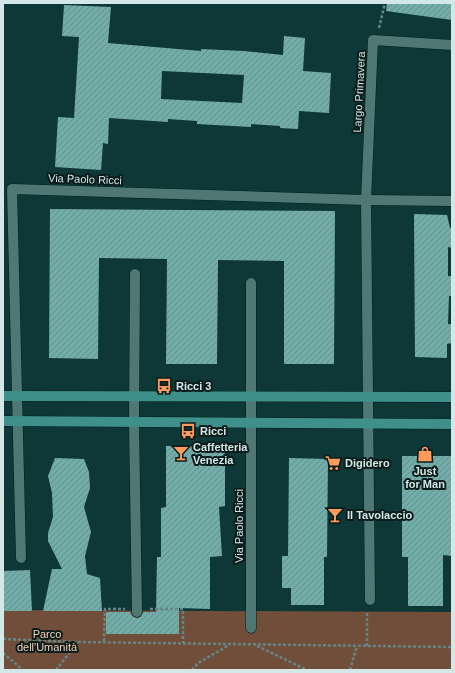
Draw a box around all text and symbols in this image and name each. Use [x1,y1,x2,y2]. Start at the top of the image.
street label: Largo Primavera [351,50,367,133]
street label: Via Paolo Ricci [48,172,122,186]
bus stop icon: Ricci 3 [155,377,173,395]
place label: Ricci 3 [176,380,211,392]
bus stop icon: Ricci [179,422,197,440]
place label: Ricci [200,425,226,437]
place label: Caffetteria Venezia [193,441,248,466]
bar icon: Caffetteria Venezia [172,444,190,462]
shop icon: Just for Man [416,445,434,463]
supermarket icon: Digidero [324,454,342,472]
place label: Digidero [345,457,390,469]
place label: Just for Man [405,465,445,490]
street label: Via Paolo Ricci [233,489,245,563]
bar icon: Il Tavolaccio [326,506,344,524]
place label: Il Tavolaccio [347,509,412,521]
park label: Parco dell'Umanità [17,628,78,653]

